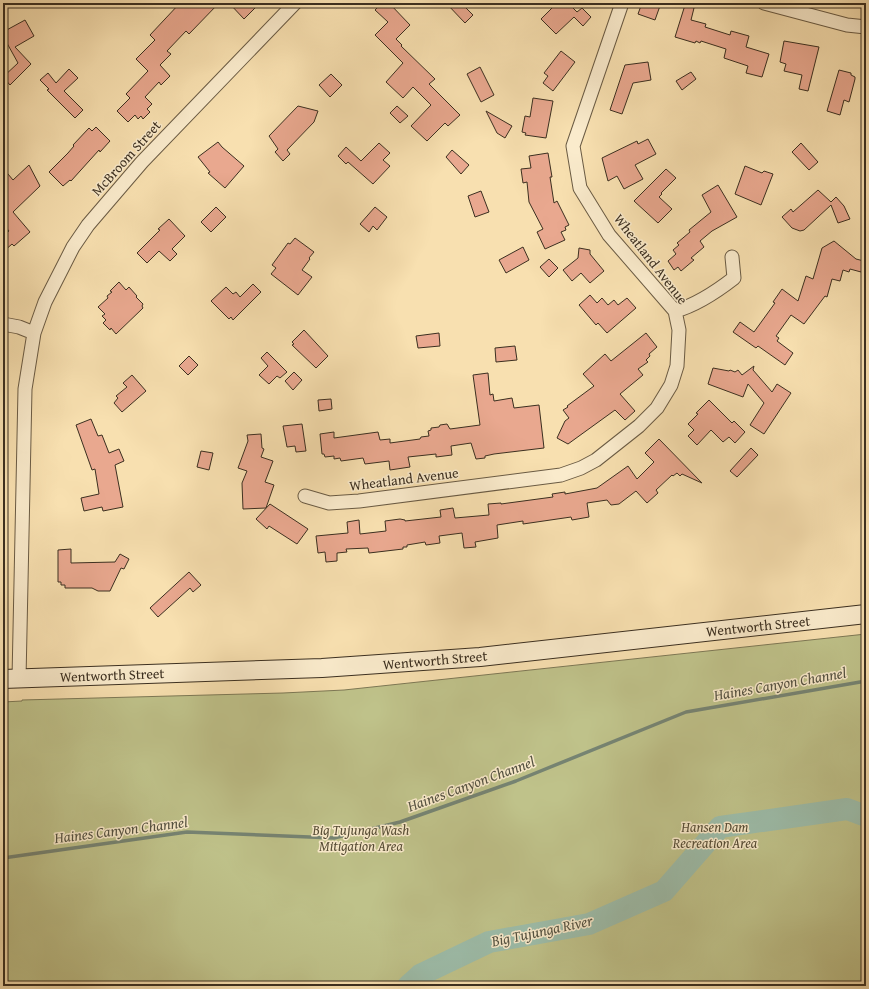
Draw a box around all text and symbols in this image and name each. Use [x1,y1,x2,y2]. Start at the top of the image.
street label: McBroom Street [87,116,165,200]
street label: Wheatland Avenue [609,210,693,309]
street label: Wheatland Avenue [348,462,460,496]
street label: Wentworth Street [705,611,811,641]
street label: Wentworth Street [382,645,488,675]
water label: Haines Canyon Channel [711,661,848,706]
street label: Wentworth Street [59,663,165,687]
water label: Haines Canyon Channel [403,751,538,817]
water label: Haines Canyon Channel [52,811,189,848]
park label: Hansen Dam Recreation Area [672,817,758,853]
park label: Big Tujunga Wash Mitigation Area [312,820,409,856]
water label: Big Tujunga River [488,909,595,952]

